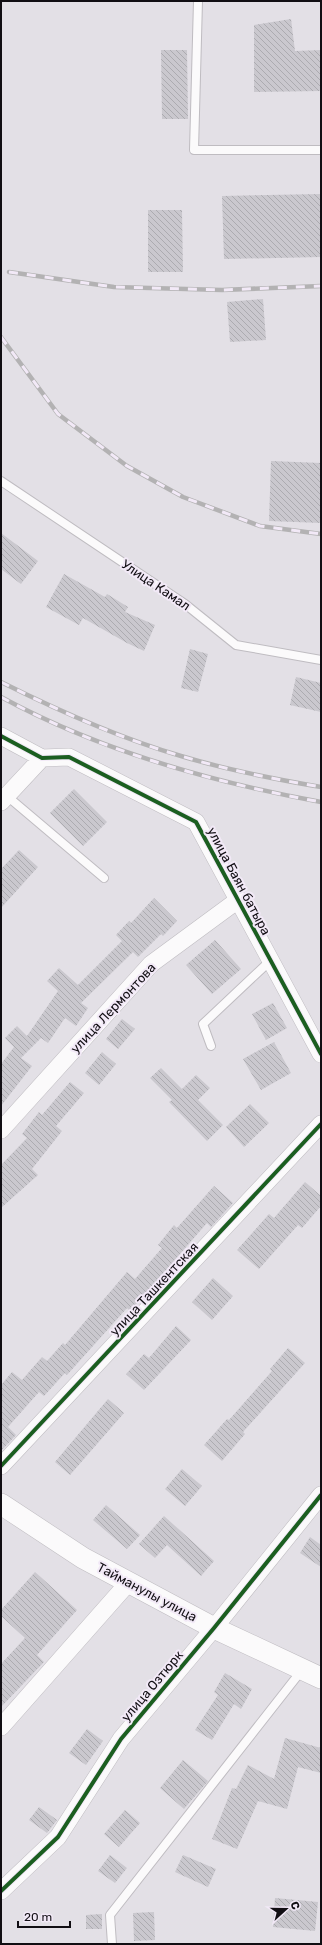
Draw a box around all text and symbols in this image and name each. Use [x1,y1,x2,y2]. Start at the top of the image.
street label: Улица Камал [119,557,193,613]
street label: улица Баян батыра [204,825,274,937]
street label: улица Лермонтова [67,960,159,1056]
street label: улица Ташкентская [107,1239,201,1339]
street label: Тайманулы улица [95,1559,199,1625]
street label: улица Озтюрк [118,1648,186,1724]
north arrow [266,1889,306,1929]
text: С [287,1900,302,1912]
scale bar [18,1903,70,1929]
text: 20 m [24,1910,52,1924]

